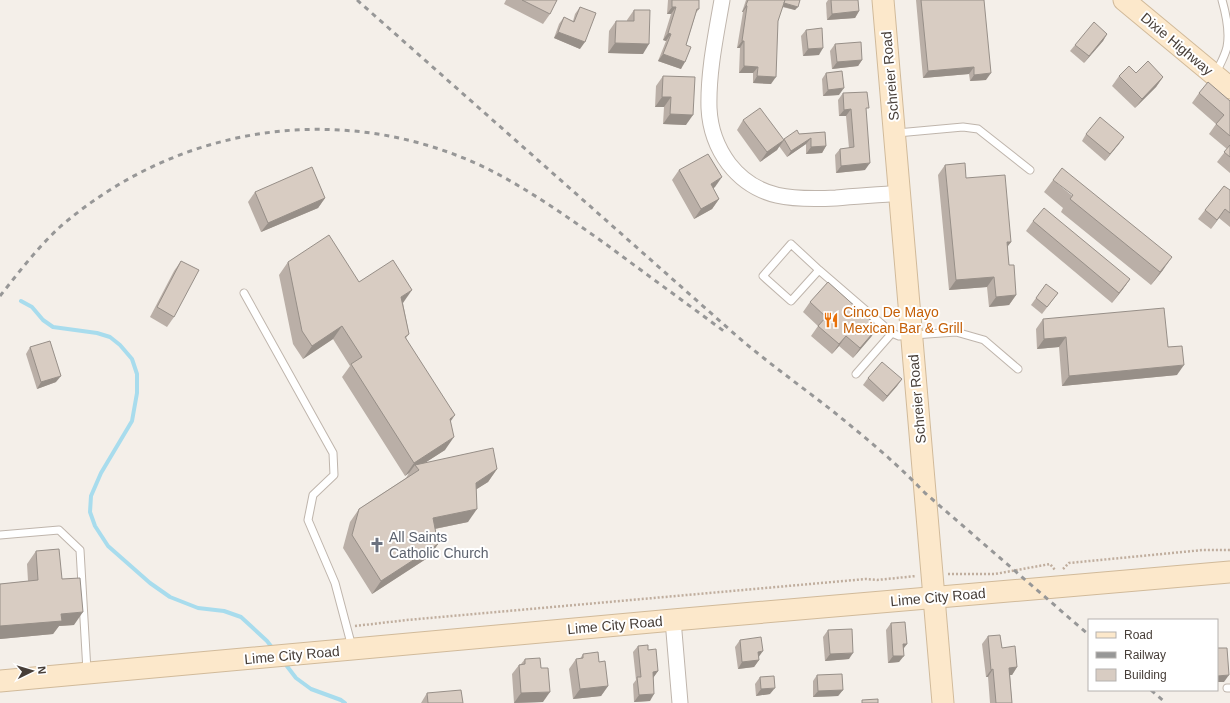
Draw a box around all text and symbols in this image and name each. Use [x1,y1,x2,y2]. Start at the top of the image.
street label: Dixie Highway [1138,9,1216,79]
street label: Schreier Road [878,31,902,121]
place label: Cinco De Mayo Mexican Bar & Grill [843,304,963,336]
restaurant icon: Cinco De Mayo Mexican Bar & Grill [822,311,840,329]
street label: Schreier Road [905,354,929,444]
place label: All Saints Catholic Church [389,529,489,561]
church icon: All Saints Catholic Church [368,536,386,554]
street label: Lime City Road [890,585,986,609]
street label: Lime City Road [567,613,663,637]
legend [1088,619,1218,691]
text: Road [1124,628,1153,642]
street label: Lime City Road [244,643,340,667]
text: Railway [1124,648,1166,662]
north arrow [12,651,52,691]
text: N [36,666,48,675]
text: Building [1124,668,1167,682]

